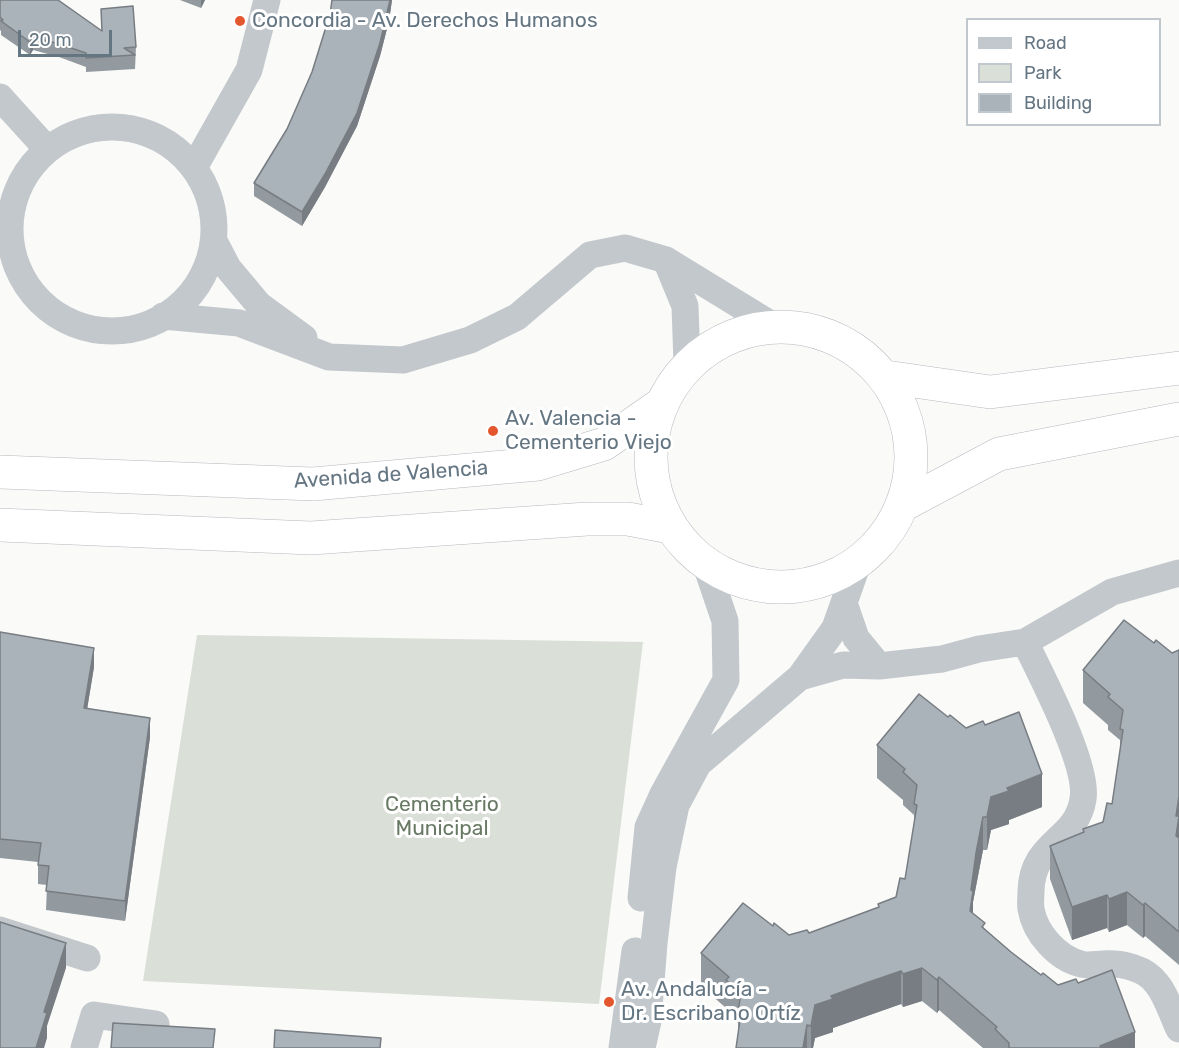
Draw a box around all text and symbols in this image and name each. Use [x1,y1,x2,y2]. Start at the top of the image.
place label: Concordia - Av. Derechos Humanos [252,8,598,34]
marker: Concordia - Av. Derechos Humanos [233,14,247,28]
scale bar [21,18,116,56]
legend [966,18,1161,126]
text: 20 m [29,29,71,51]
text: Road [1024,32,1067,54]
text: Park [1024,62,1061,84]
text: Building [1024,92,1092,114]
place label: Av. Valencia - Cementerio Viejo [505,406,672,456]
marker: Av. Valencia - Cementerio Viejo [486,424,500,438]
street label: Avenida de Valencia [293,456,489,494]
park label: Cementerio Municipal [385,792,499,842]
place label: Av. Andalucía - Dr. Escribano Ortíz [621,977,801,1027]
marker: Av. Andalucía - Dr. Escribano Ortíz [602,995,616,1009]

